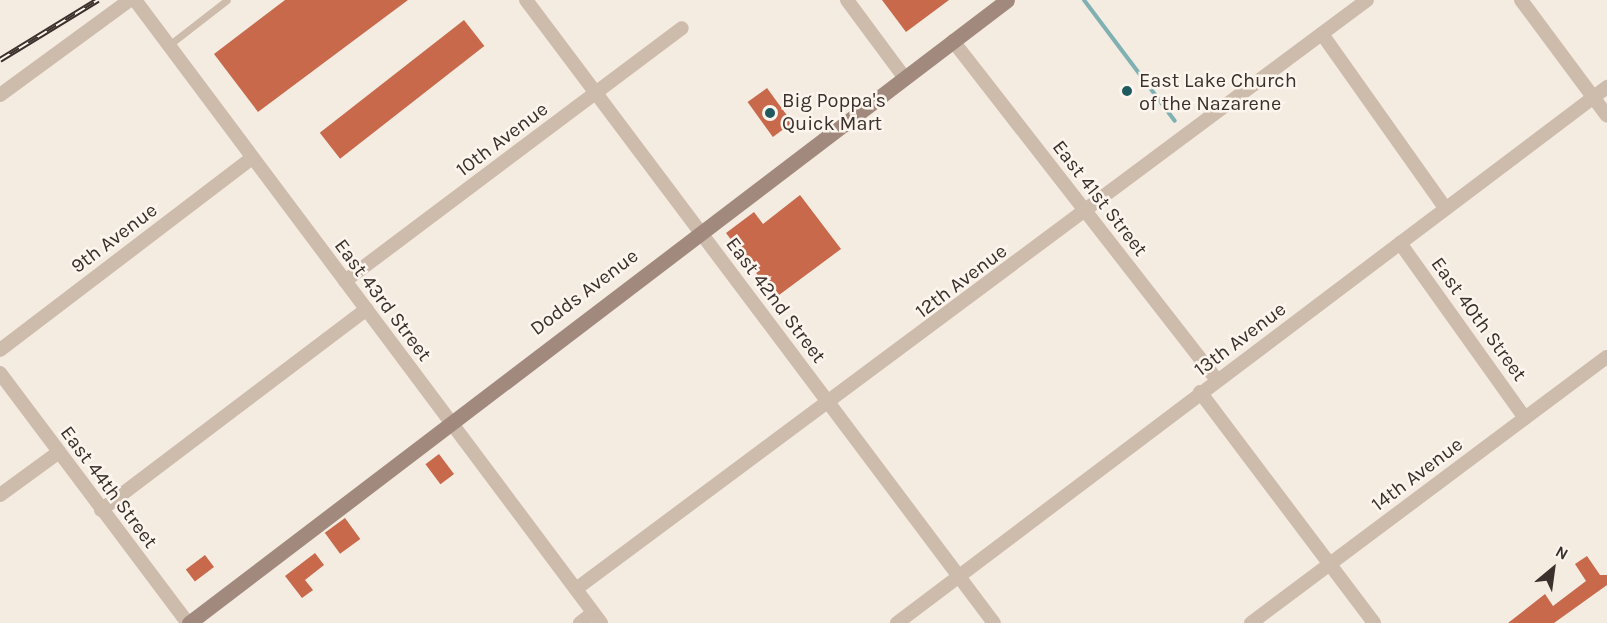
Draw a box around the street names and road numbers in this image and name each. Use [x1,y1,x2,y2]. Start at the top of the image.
street label: 10th Avenue [451,97,553,181]
street label: East 41st Street [1047,135,1153,261]
street label: 9th Avenue [66,198,162,278]
street label: East 42nd Street [721,232,831,368]
street label: East 43rd Street [329,234,437,366]
street label: 12th Avenue [911,239,1011,323]
street label: Dodds Avenue [525,244,643,340]
street label: East 40th Street [1426,252,1532,386]
street label: 13th Avenue [1189,297,1291,381]
street label: East 44th Street [55,421,163,553]
street label: 14th Avenue [1367,432,1467,516]

